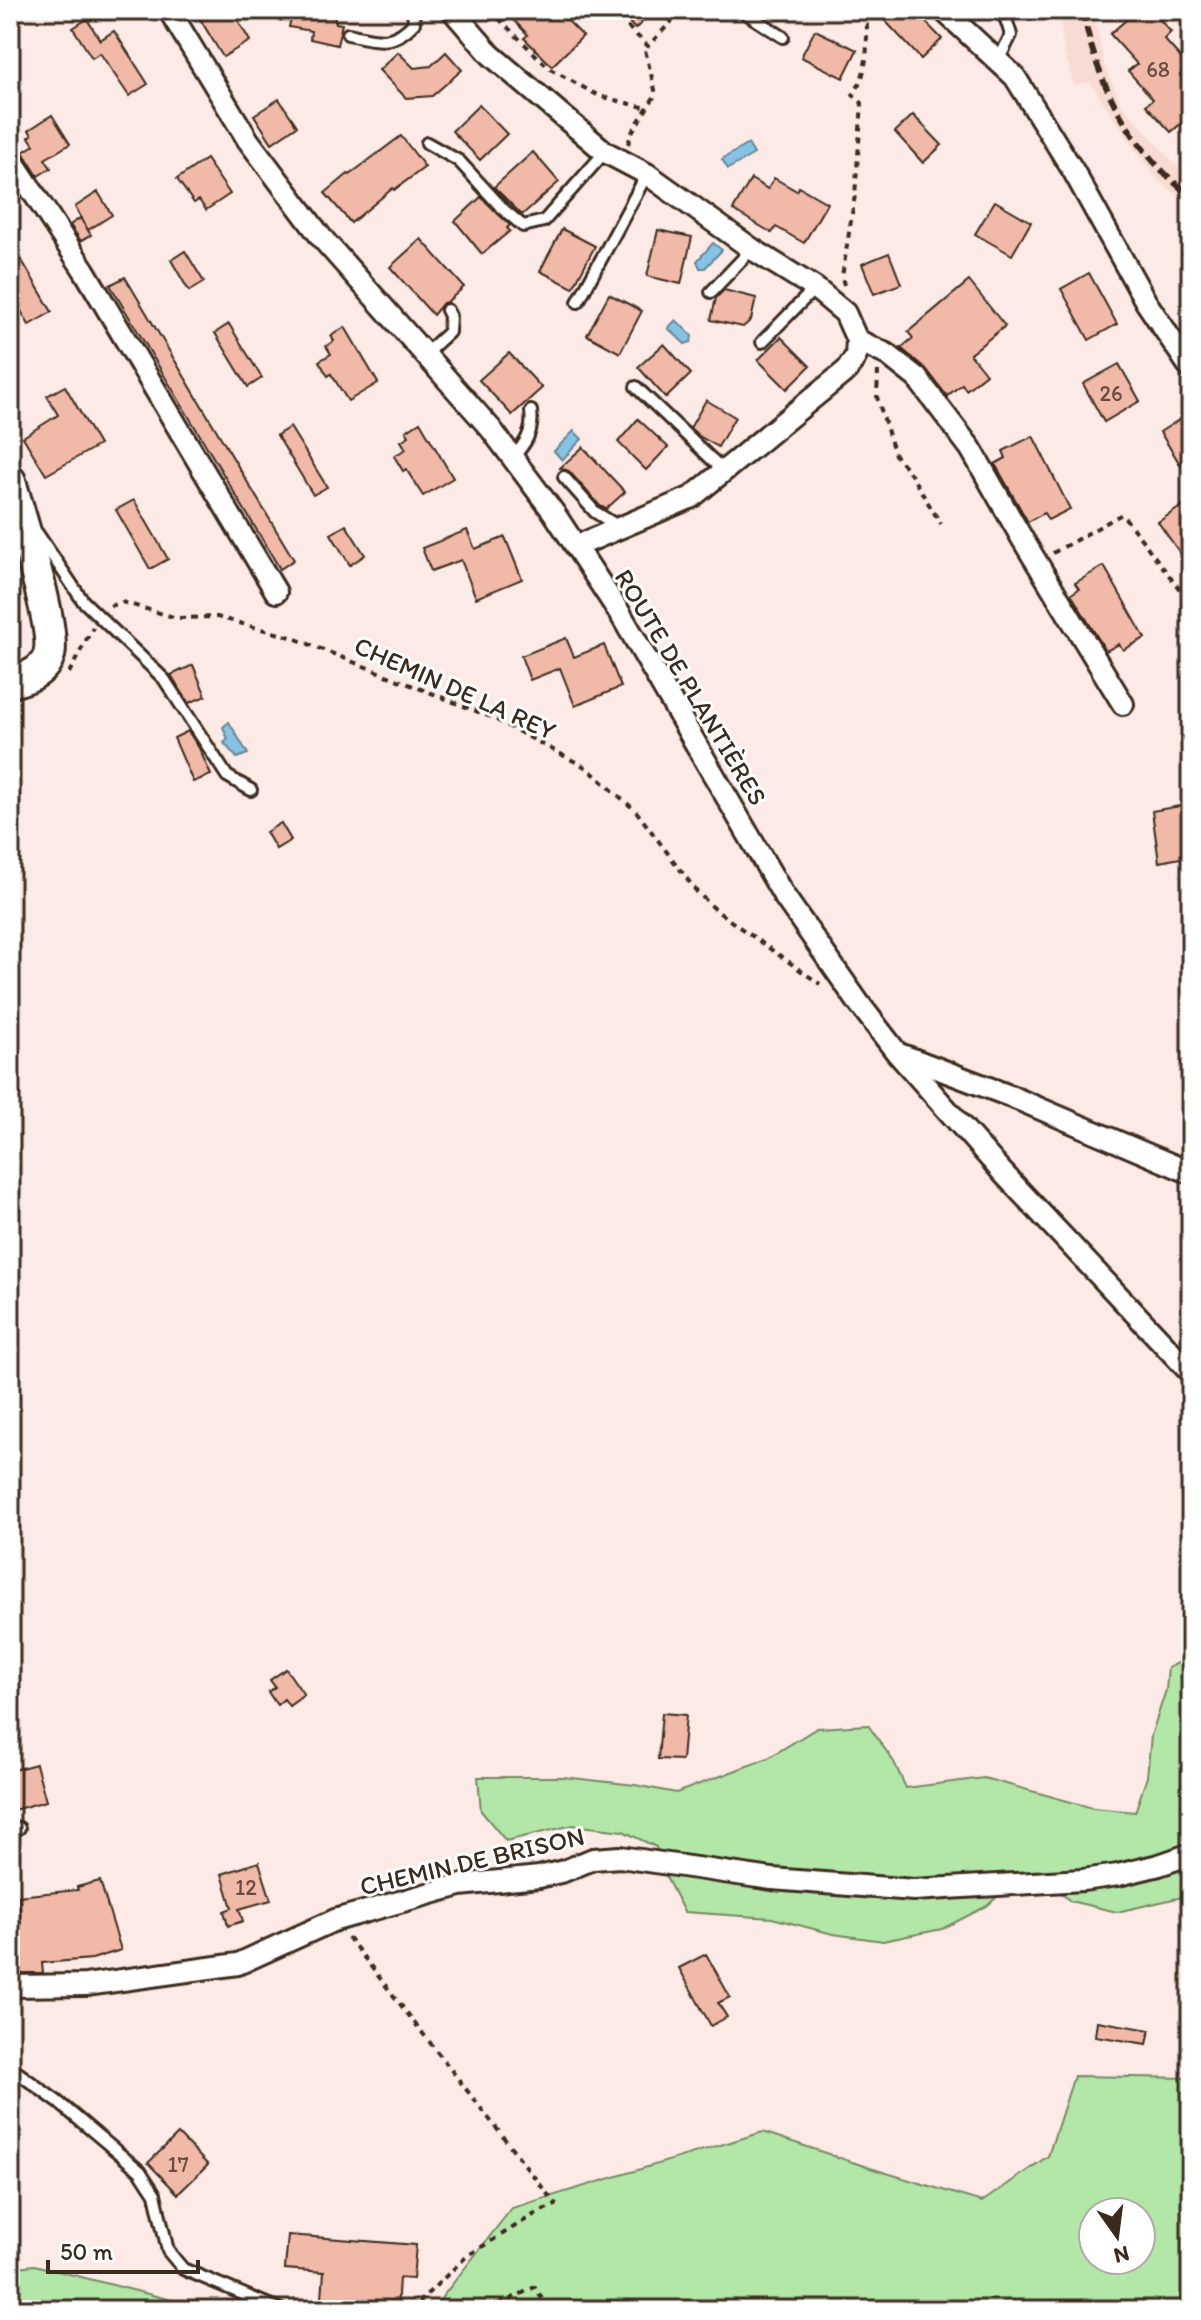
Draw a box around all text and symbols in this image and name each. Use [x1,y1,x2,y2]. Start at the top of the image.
house number: 68 [1146,56,1170,83]
house number: 26 [1099,380,1123,407]
street label: ROUTE DE PLANTIÈRES [608,563,774,811]
street label: CHEMIN DE LA REY [349,629,561,747]
street label: CHEMIN DE BRISON [357,1820,587,1902]
house number: 12 [235,1874,257,1901]
house number: 17 [167,2151,189,2178]
north arrow [1077,2196,1157,2276]
scale bar [48,2224,198,2274]
text: 50 m [60,2237,113,2266]
text: N [1111,2240,1132,2270]

